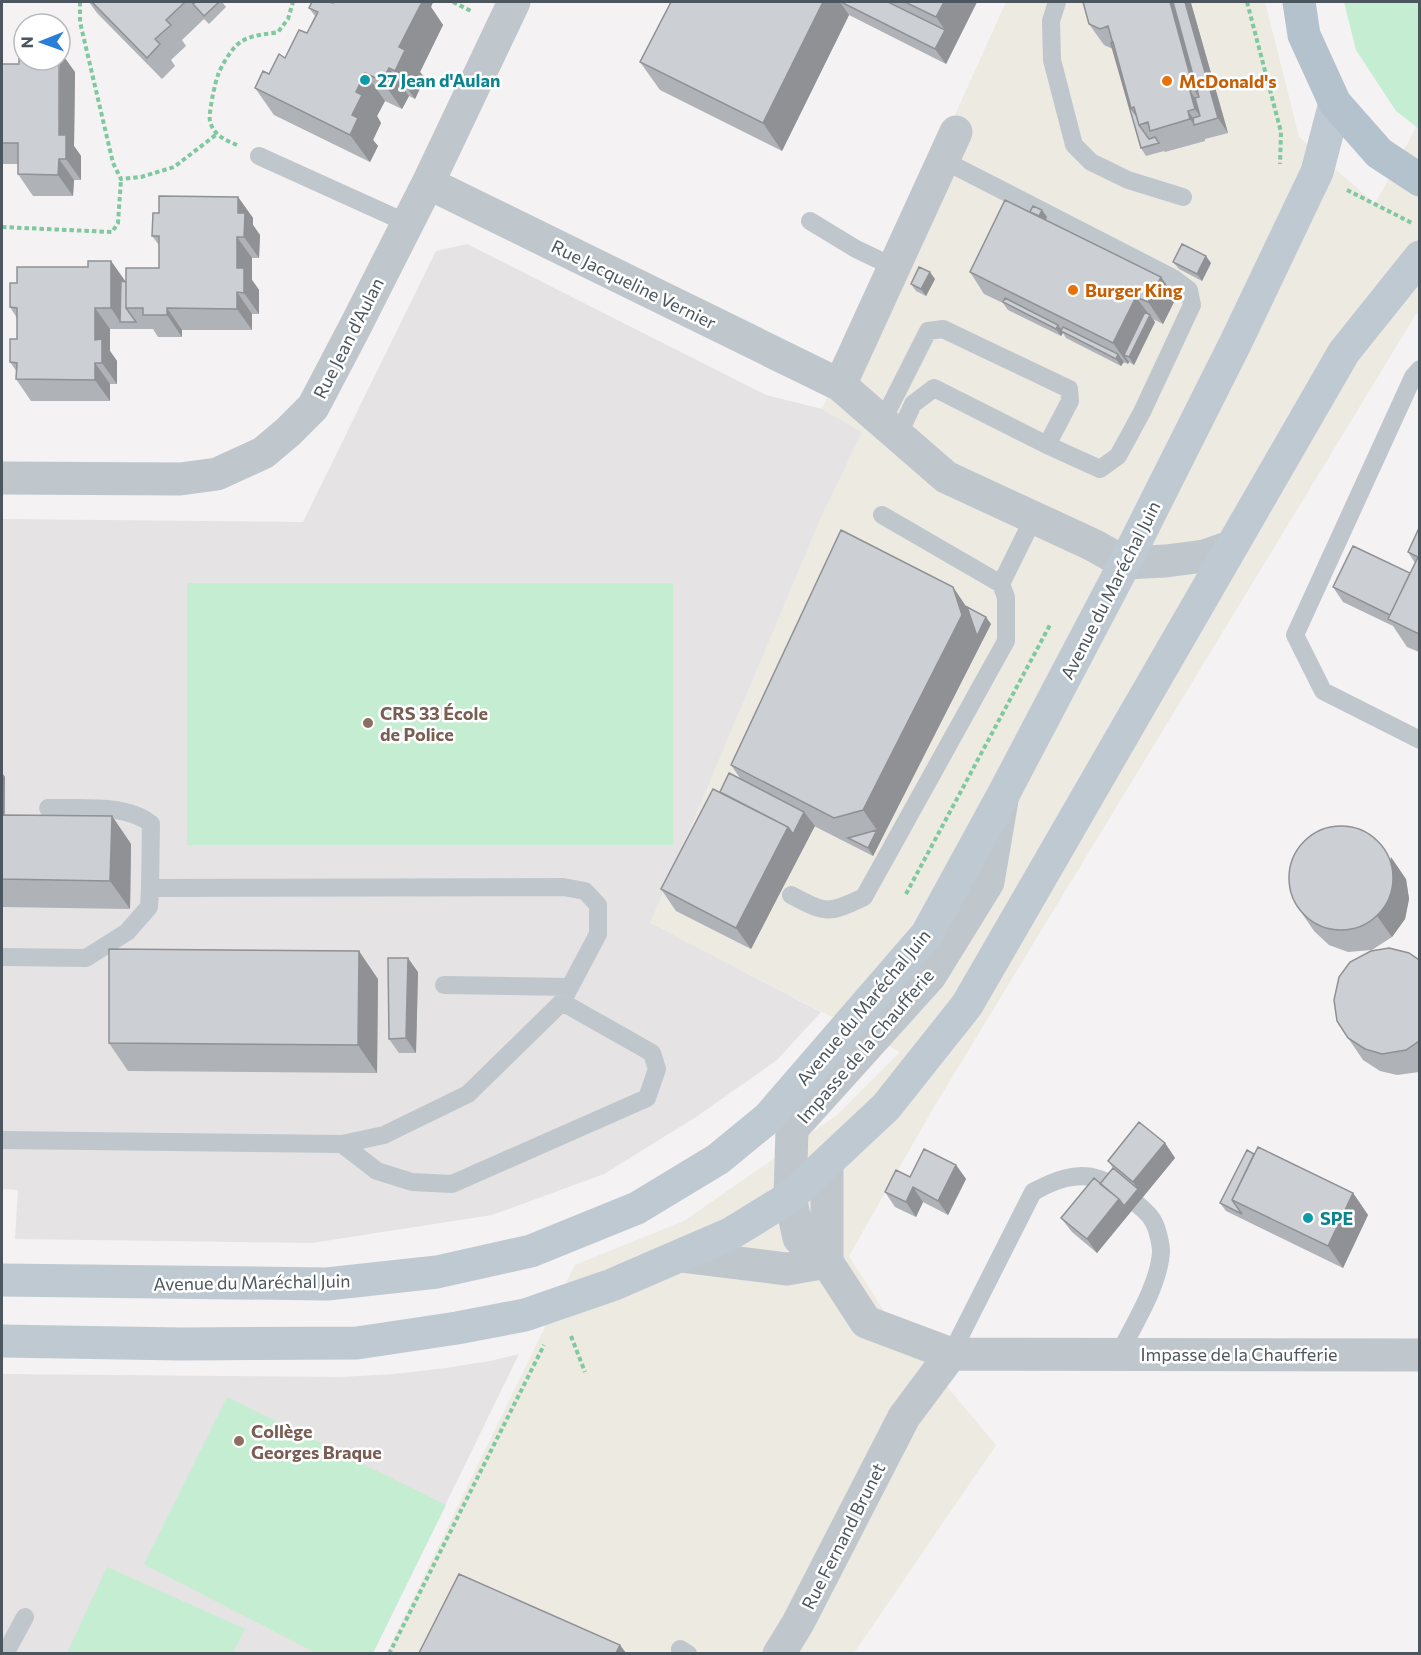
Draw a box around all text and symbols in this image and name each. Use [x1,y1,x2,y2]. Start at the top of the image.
north arrow [12,12,72,72]
text: N [17,36,36,48]
place label: 27 Jean d'Aulan [377,69,500,91]
place label: McDonald's [1179,70,1277,92]
marker: 27 Jean d'Aulan [358,73,372,87]
marker: McDonald's [1160,74,1174,88]
street label: Rue Jacqueline Vernier [548,235,720,333]
street label: Rue Jean d'Aulan [308,274,388,402]
place label: Burger King [1085,279,1183,301]
marker: Burger King [1066,283,1080,297]
street label: Avenue du Maréchal Juin [1055,497,1165,683]
place label: CRS 33 École de Police [380,702,488,745]
marker: CRS 33 École de Police [361,716,375,730]
street label: Avenue du Maréchal Juin [791,924,935,1090]
street label: Impasse de la Chaufferie [792,964,938,1128]
place label: SPE [1320,1207,1353,1229]
marker: SPE [1301,1211,1315,1225]
street label: Avenue du Maréchal Juin [153,1269,351,1295]
street label: Impasse de la Chaufferie [1140,1343,1338,1365]
place label: Collège Georges Braque [251,1420,382,1463]
marker: Collège Georges Braque [232,1434,246,1448]
street label: Rue Fernand Brunet [797,1459,889,1613]

